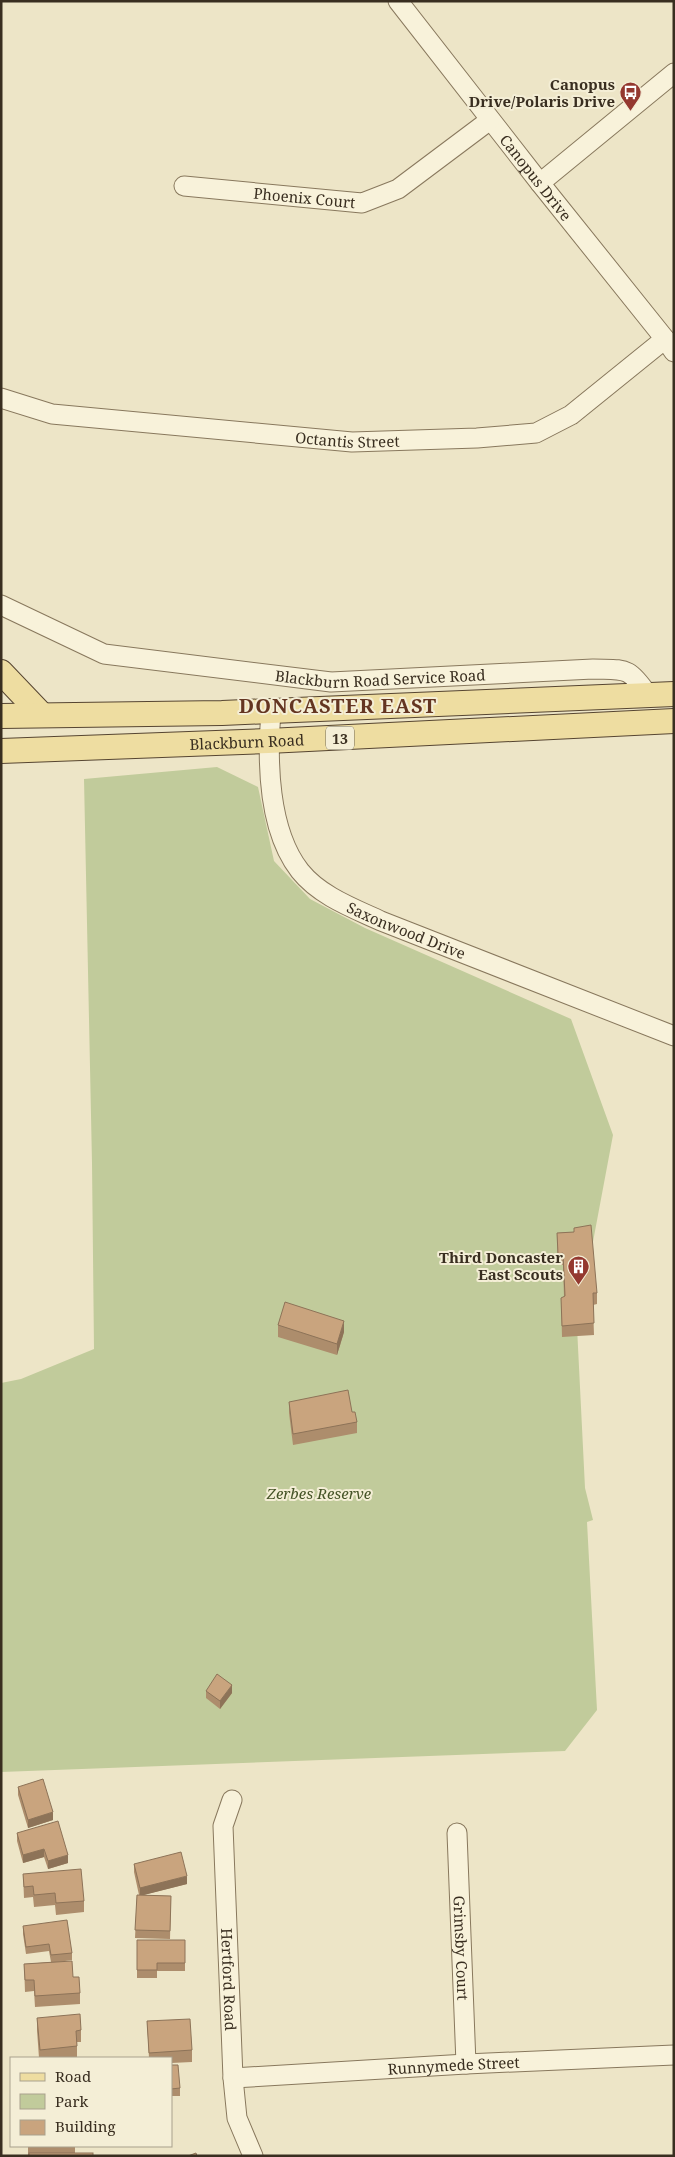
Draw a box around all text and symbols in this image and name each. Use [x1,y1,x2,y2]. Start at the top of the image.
place label: Canopus Drive/Polaris Drive [469,74,615,111]
bus stop icon: Canopus Drive/Polaris Drive [619,81,643,112]
street label: Canopus Drive [496,130,576,225]
street label: Phoenix Court [253,183,356,212]
street label: Octantis Street [294,427,400,452]
street label: Blackburn Road Service Road [274,664,486,692]
district label: DONCASTER EAST [239,692,437,719]
road number: 13 [326,726,354,750]
street label: Blackburn Road [189,729,305,754]
street label: Saxonwood Drive [344,897,469,963]
place label: Third Doncaster East Scouts [439,1247,563,1284]
building icon: Third Doncaster East Scouts [567,1254,591,1285]
park label: Zerbes Reserve [266,1483,372,1503]
street label: Grimsby Court [449,1895,474,2001]
street label: Hertford Road [217,1928,241,2031]
street label: Runnymede Street [387,2052,520,2079]
legend [10,2057,172,2147]
text: Road [55,2066,91,2086]
text: Park [55,2091,89,2111]
text: Building [55,2116,116,2136]

